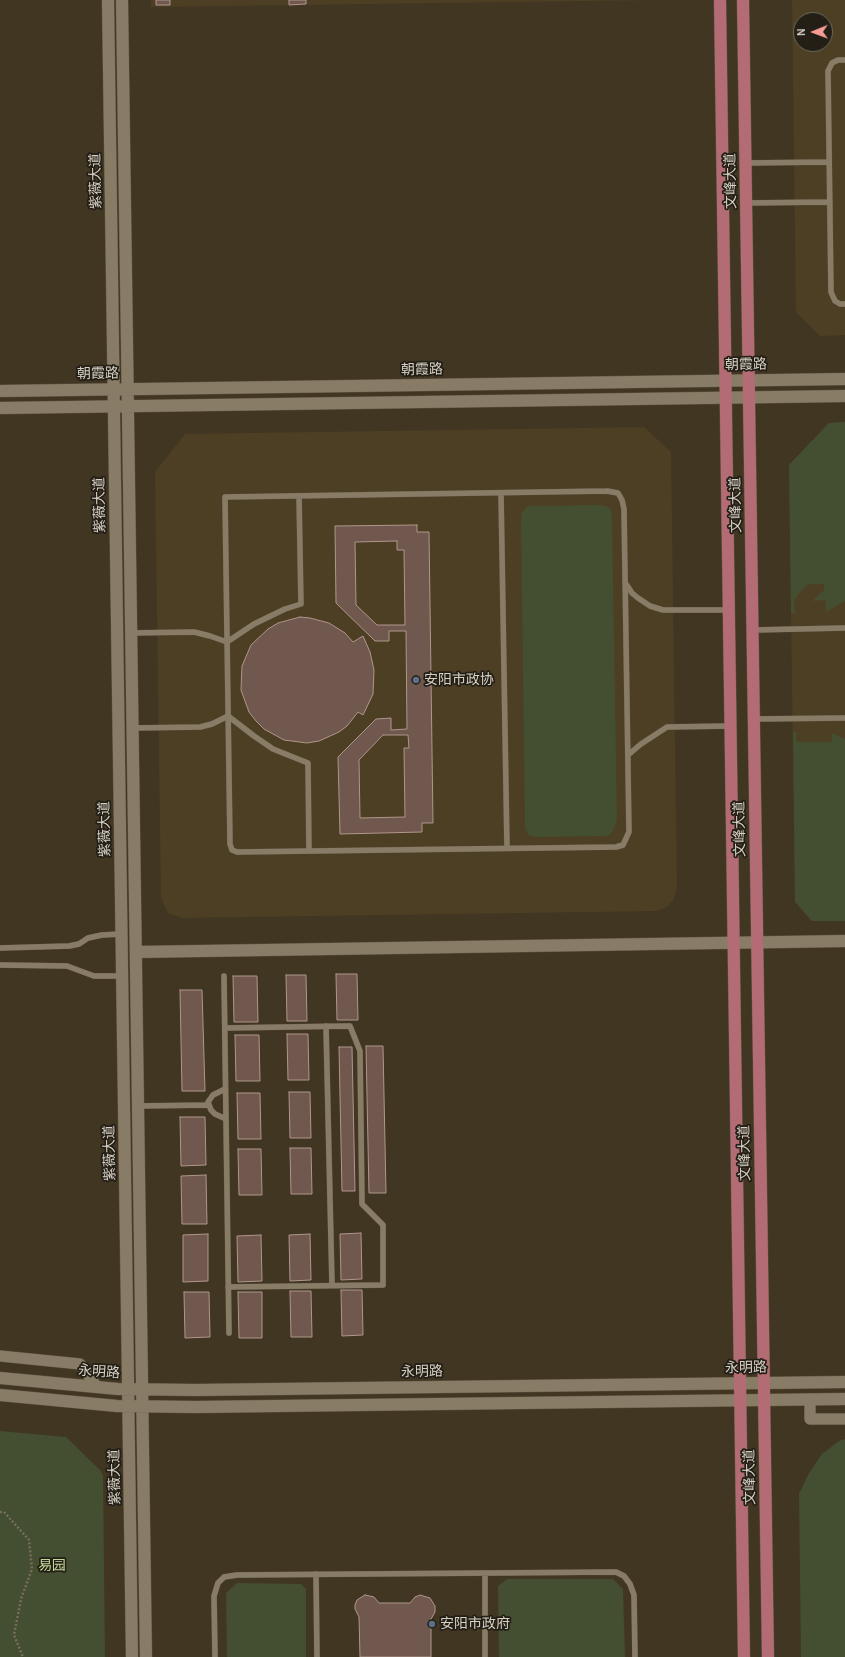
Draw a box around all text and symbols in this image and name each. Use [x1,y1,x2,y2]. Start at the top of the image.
north arrow [793,12,833,52]
text: N [795,28,808,36]
street label: 紫薇大道 [87,153,105,209]
street label: 文峰大道 [722,153,740,209]
street label: 朝霞路 [725,356,767,374]
street label: 朝霞路 [401,361,443,379]
street label: 朝霞路 [77,365,119,383]
street label: 紫薇大道 [91,477,109,533]
street label: 文峰大道 [727,477,745,533]
place label: 安阳市政协 [424,672,494,688]
marker: 安阳市政协 [411,675,421,685]
street label: 紫薇大道 [96,801,114,857]
street label: 文峰大道 [731,801,749,857]
street label: 紫薇大道 [101,1125,119,1181]
street label: 文峰大道 [736,1125,754,1181]
street label: 永明路 [725,1359,767,1377]
street label: 永明路 [77,1362,121,1382]
street label: 永明路 [401,1363,443,1381]
street label: 紫薇大道 [106,1449,124,1505]
street label: 文峰大道 [741,1449,759,1505]
park label: 易园 [38,1558,66,1574]
place label: 安阳市政府 [440,1616,510,1632]
marker: 安阳市政府 [427,1619,437,1629]

